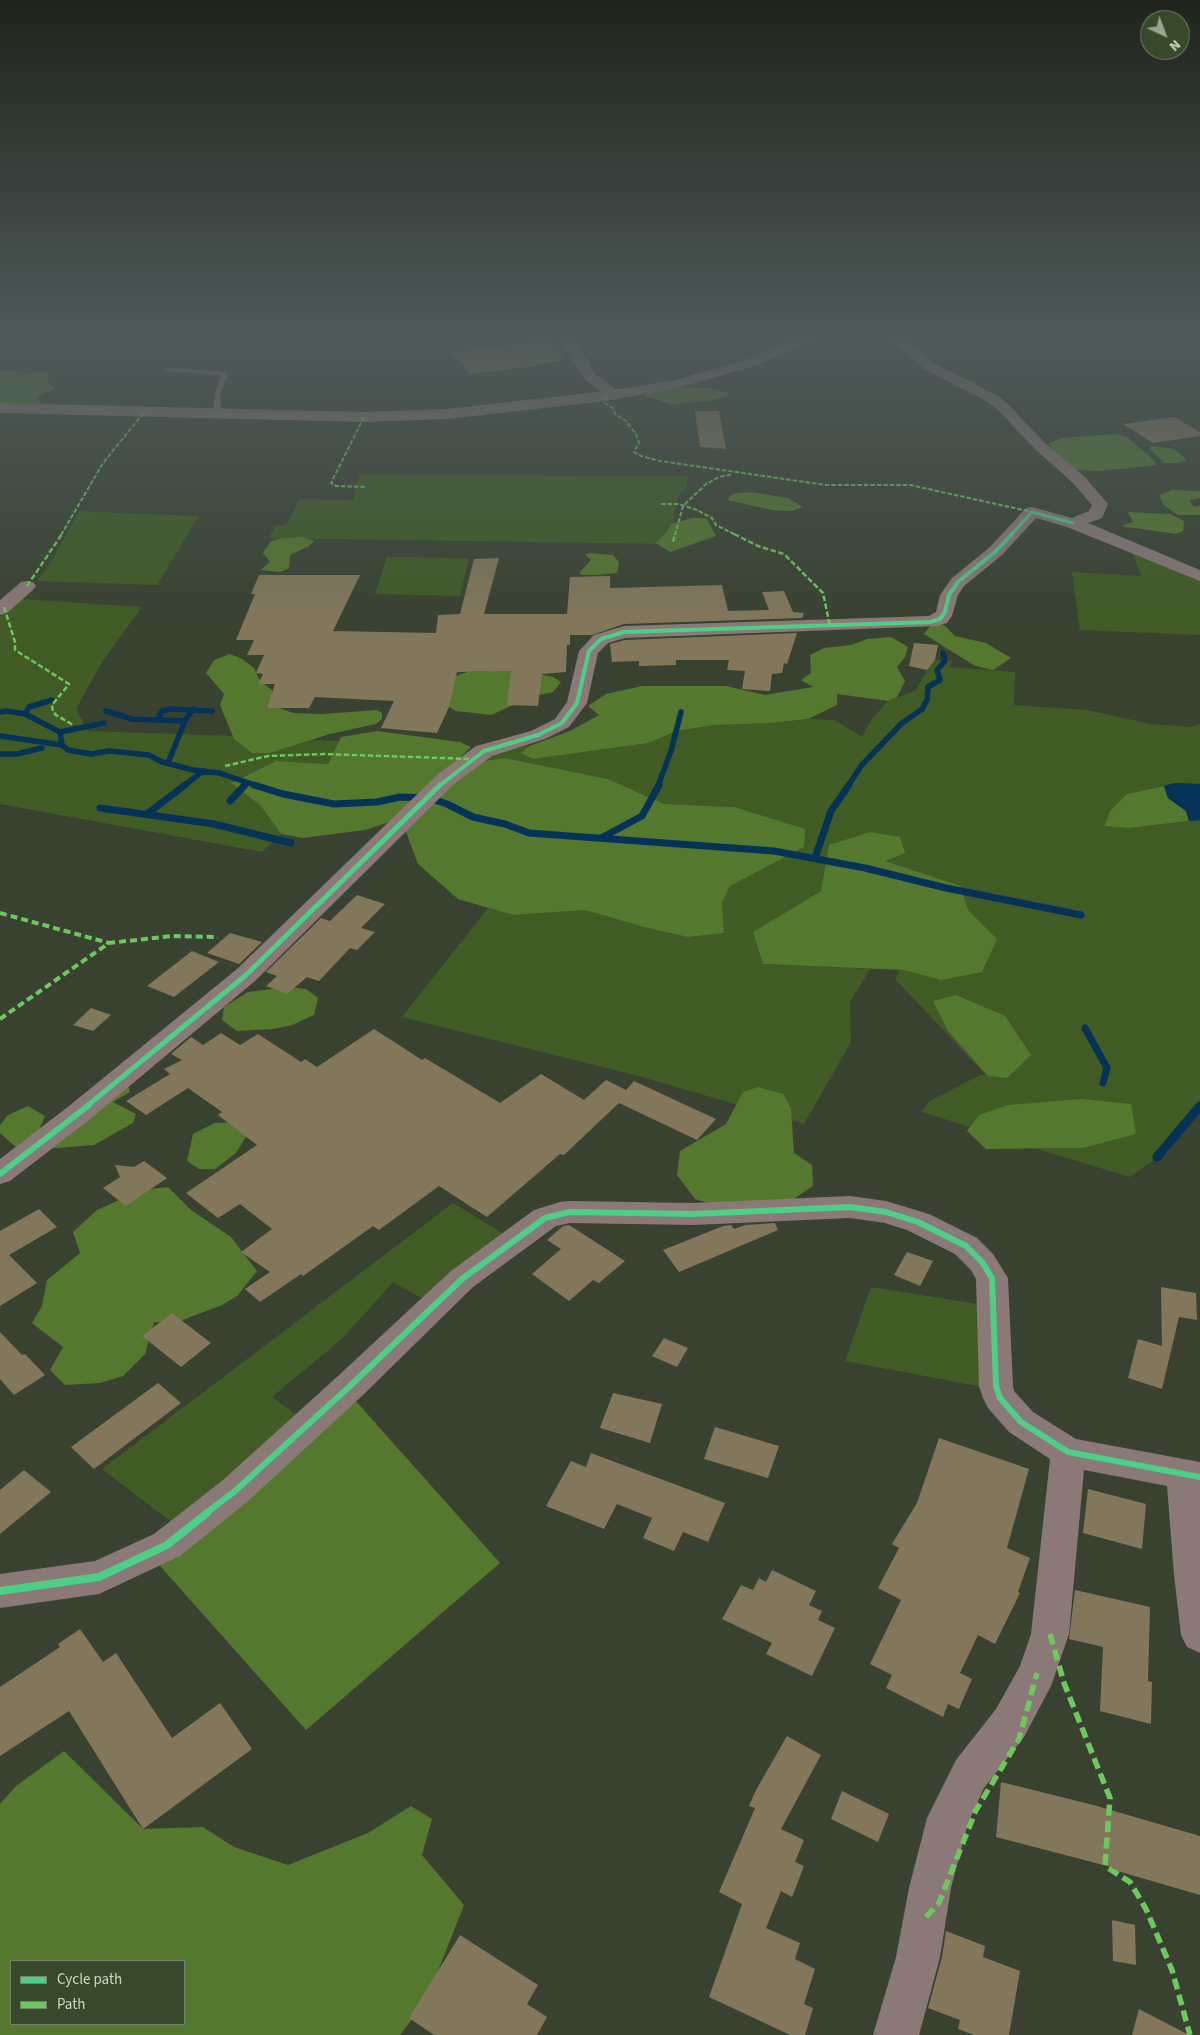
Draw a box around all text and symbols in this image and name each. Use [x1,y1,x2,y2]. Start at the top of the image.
north arrow [1140,10,1190,60]
text: N [1164,35,1185,56]
legend [10,1960,185,2025]
text: Cycle path [57,1969,122,1990]
text: Path [57,1994,85,2015]

